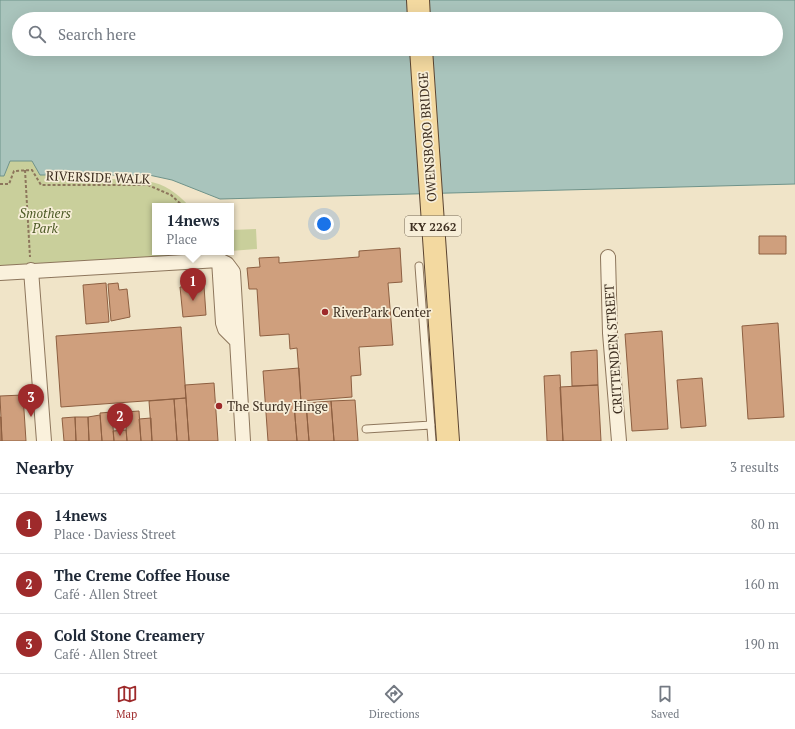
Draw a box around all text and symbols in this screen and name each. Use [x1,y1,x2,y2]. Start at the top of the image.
search box [12,12,783,56]
icon: search [26,23,48,45]
text: Search here [58,24,136,44]
street label: OWENSBORO BRIDGE [413,71,441,203]
street label: RIVERSIDE WALK [45,166,151,188]
popup [152,203,234,255]
park label: Smothers Park [19,204,71,237]
text: 14news [166,210,220,230]
your location [314,214,334,234]
road number: KY 2262 [405,216,461,236]
text: Place [166,230,197,248]
pin: 1 [180,268,206,301]
street label: CRITTENDEN STREET [599,283,627,415]
place label: RiverPark Center [333,303,431,321]
marker: RiverPark Center [320,307,330,317]
pin: 3 [18,384,44,417]
place label: The Sturdy Hinge [227,397,328,415]
marker: The Sturdy Hinge [214,401,224,411]
pin: 2 [107,403,133,436]
text: Nearby [16,456,74,479]
text: 3 results [730,458,779,476]
text: 14news [54,505,107,525]
text: 1 [25,515,33,533]
text: 80 m [751,515,779,533]
text: Place · Daviess Street [54,525,176,543]
text: The Creme Coffee House [54,565,230,585]
text: 2 [25,575,33,593]
text: 160 m [744,575,779,593]
text: Café · Allen Street [54,585,158,603]
text: Cold Stone Creamery [54,625,205,645]
text: 3 [25,635,33,653]
text: 190 m [744,635,779,653]
text: Café · Allen Street [54,645,158,663]
tab: Map [116,683,138,721]
tab: Directions [369,683,420,721]
tab: Saved [651,683,679,721]

